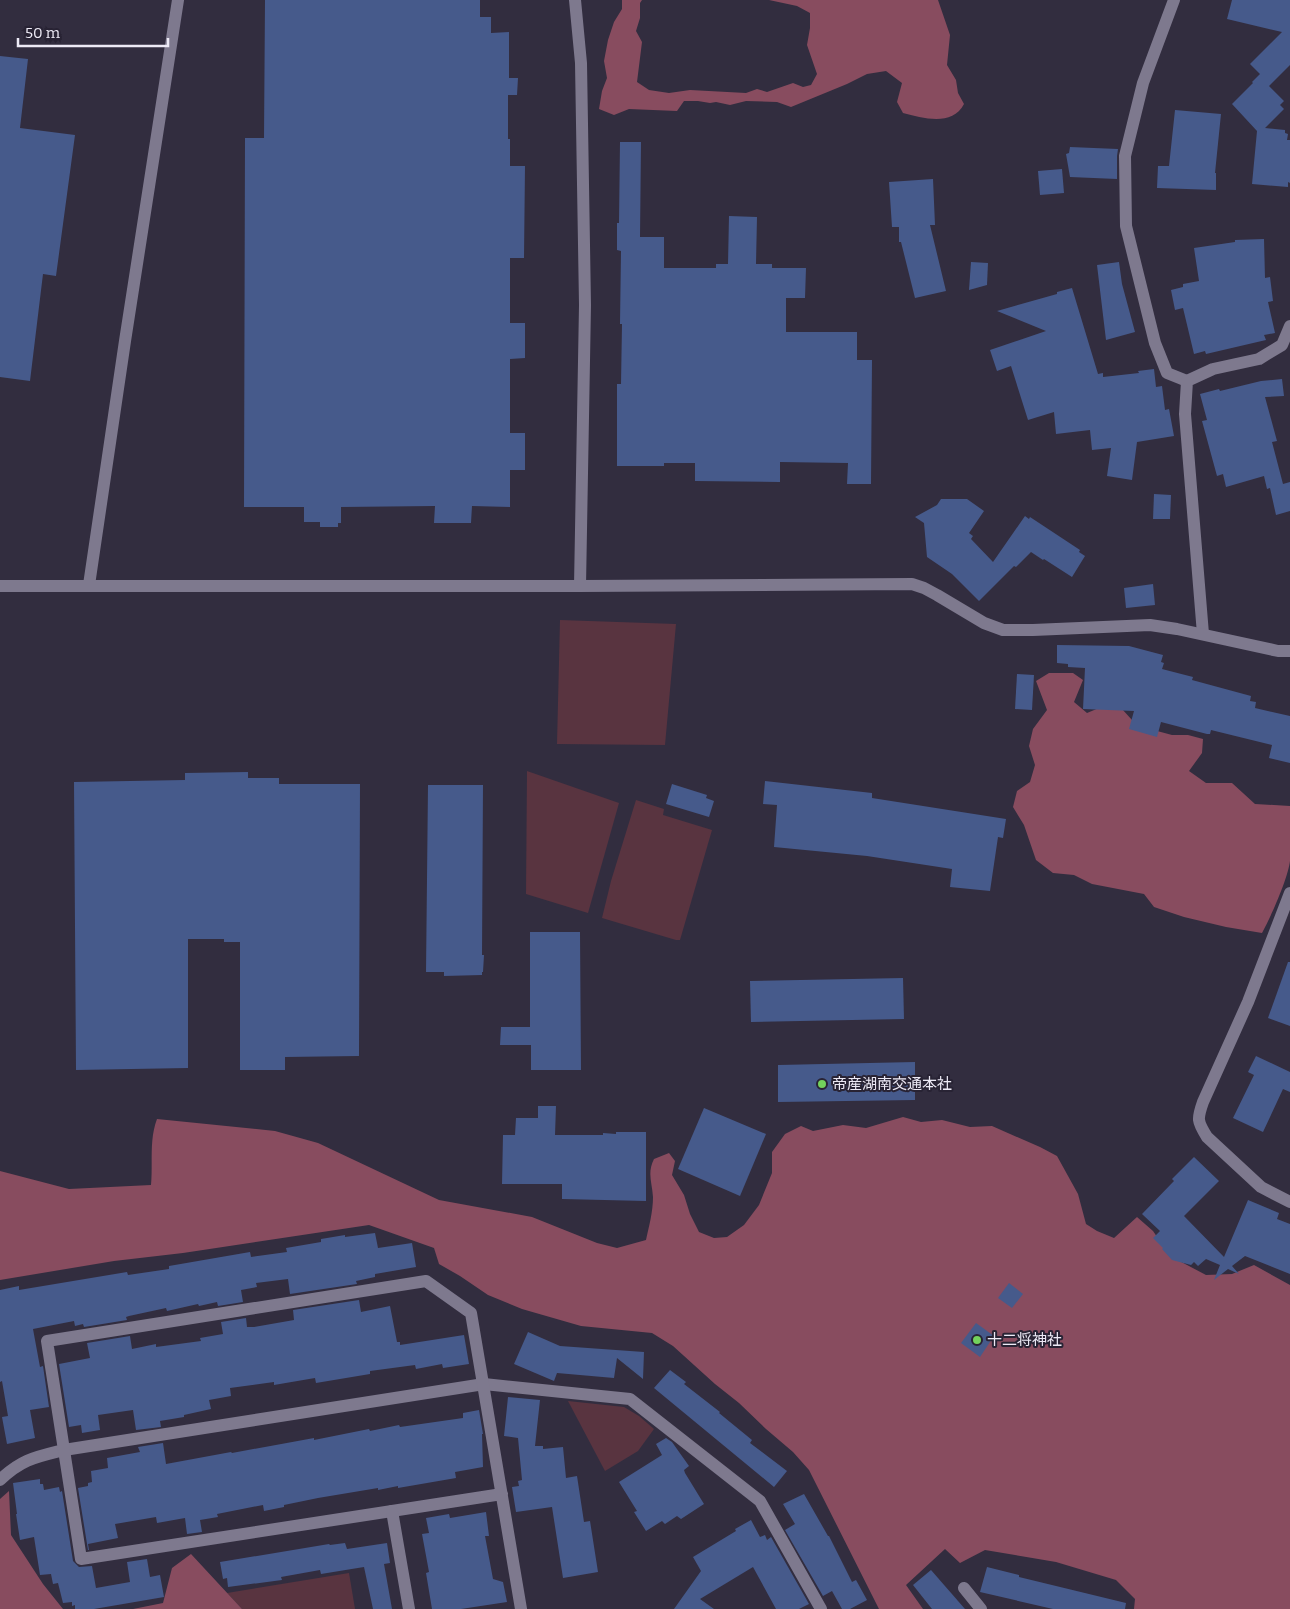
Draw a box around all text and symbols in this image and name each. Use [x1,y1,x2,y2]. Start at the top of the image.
scale bar [18,15,168,47]
text: 50 m [25,24,61,42]
place label: 帝産湖南交通本社 [832,1075,952,1093]
marker: 帝産湖南交通本社 [816,1078,828,1090]
place label: 十二将神社 [987,1331,1062,1349]
marker: 十二将神社 [971,1334,983,1346]

